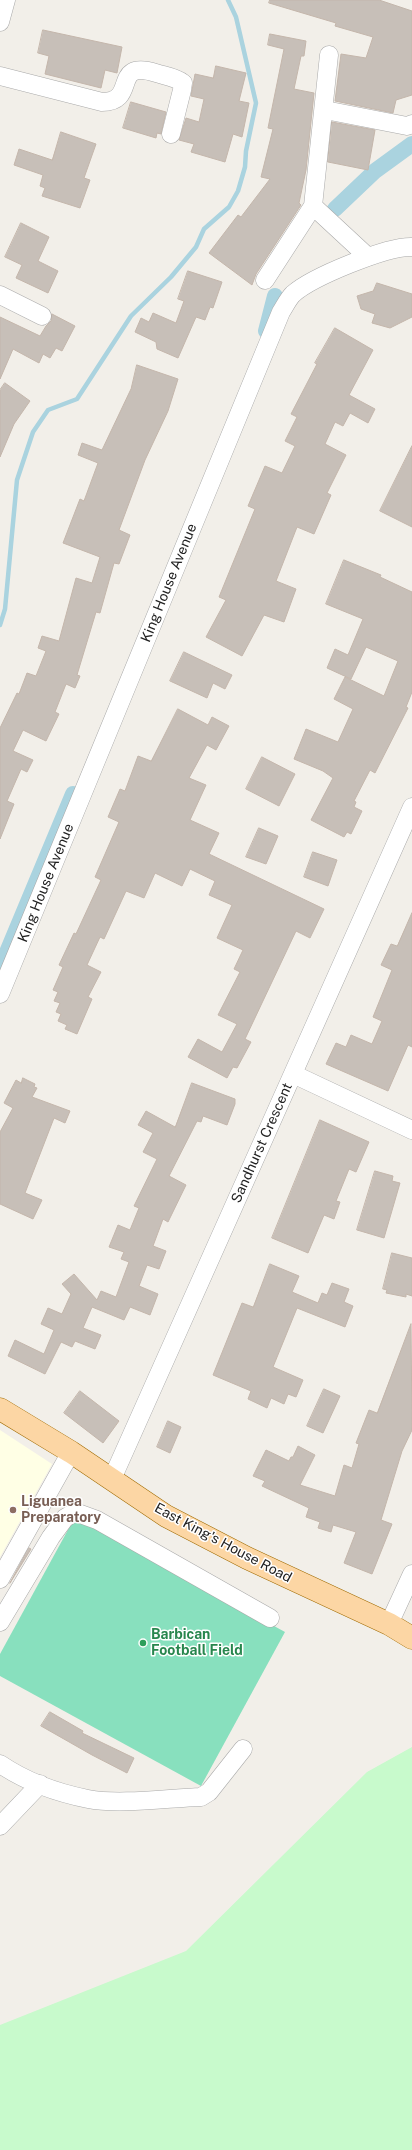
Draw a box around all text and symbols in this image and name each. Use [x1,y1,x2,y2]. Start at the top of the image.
street label: King House Avenue [138,521,200,645]
street label: King House Avenue [15,821,77,945]
street label: Sandhurst Crescent [228,1080,296,1206]
place label: Liguanea Preparatory [21,1494,101,1526]
street label: East King's House Road [151,1500,295,1586]
marker: Liguanea Preparatory [8,1505,18,1515]
place label: Barbican Football Field [151,1627,243,1660]
marker: Barbican Football Field [138,1638,148,1648]

